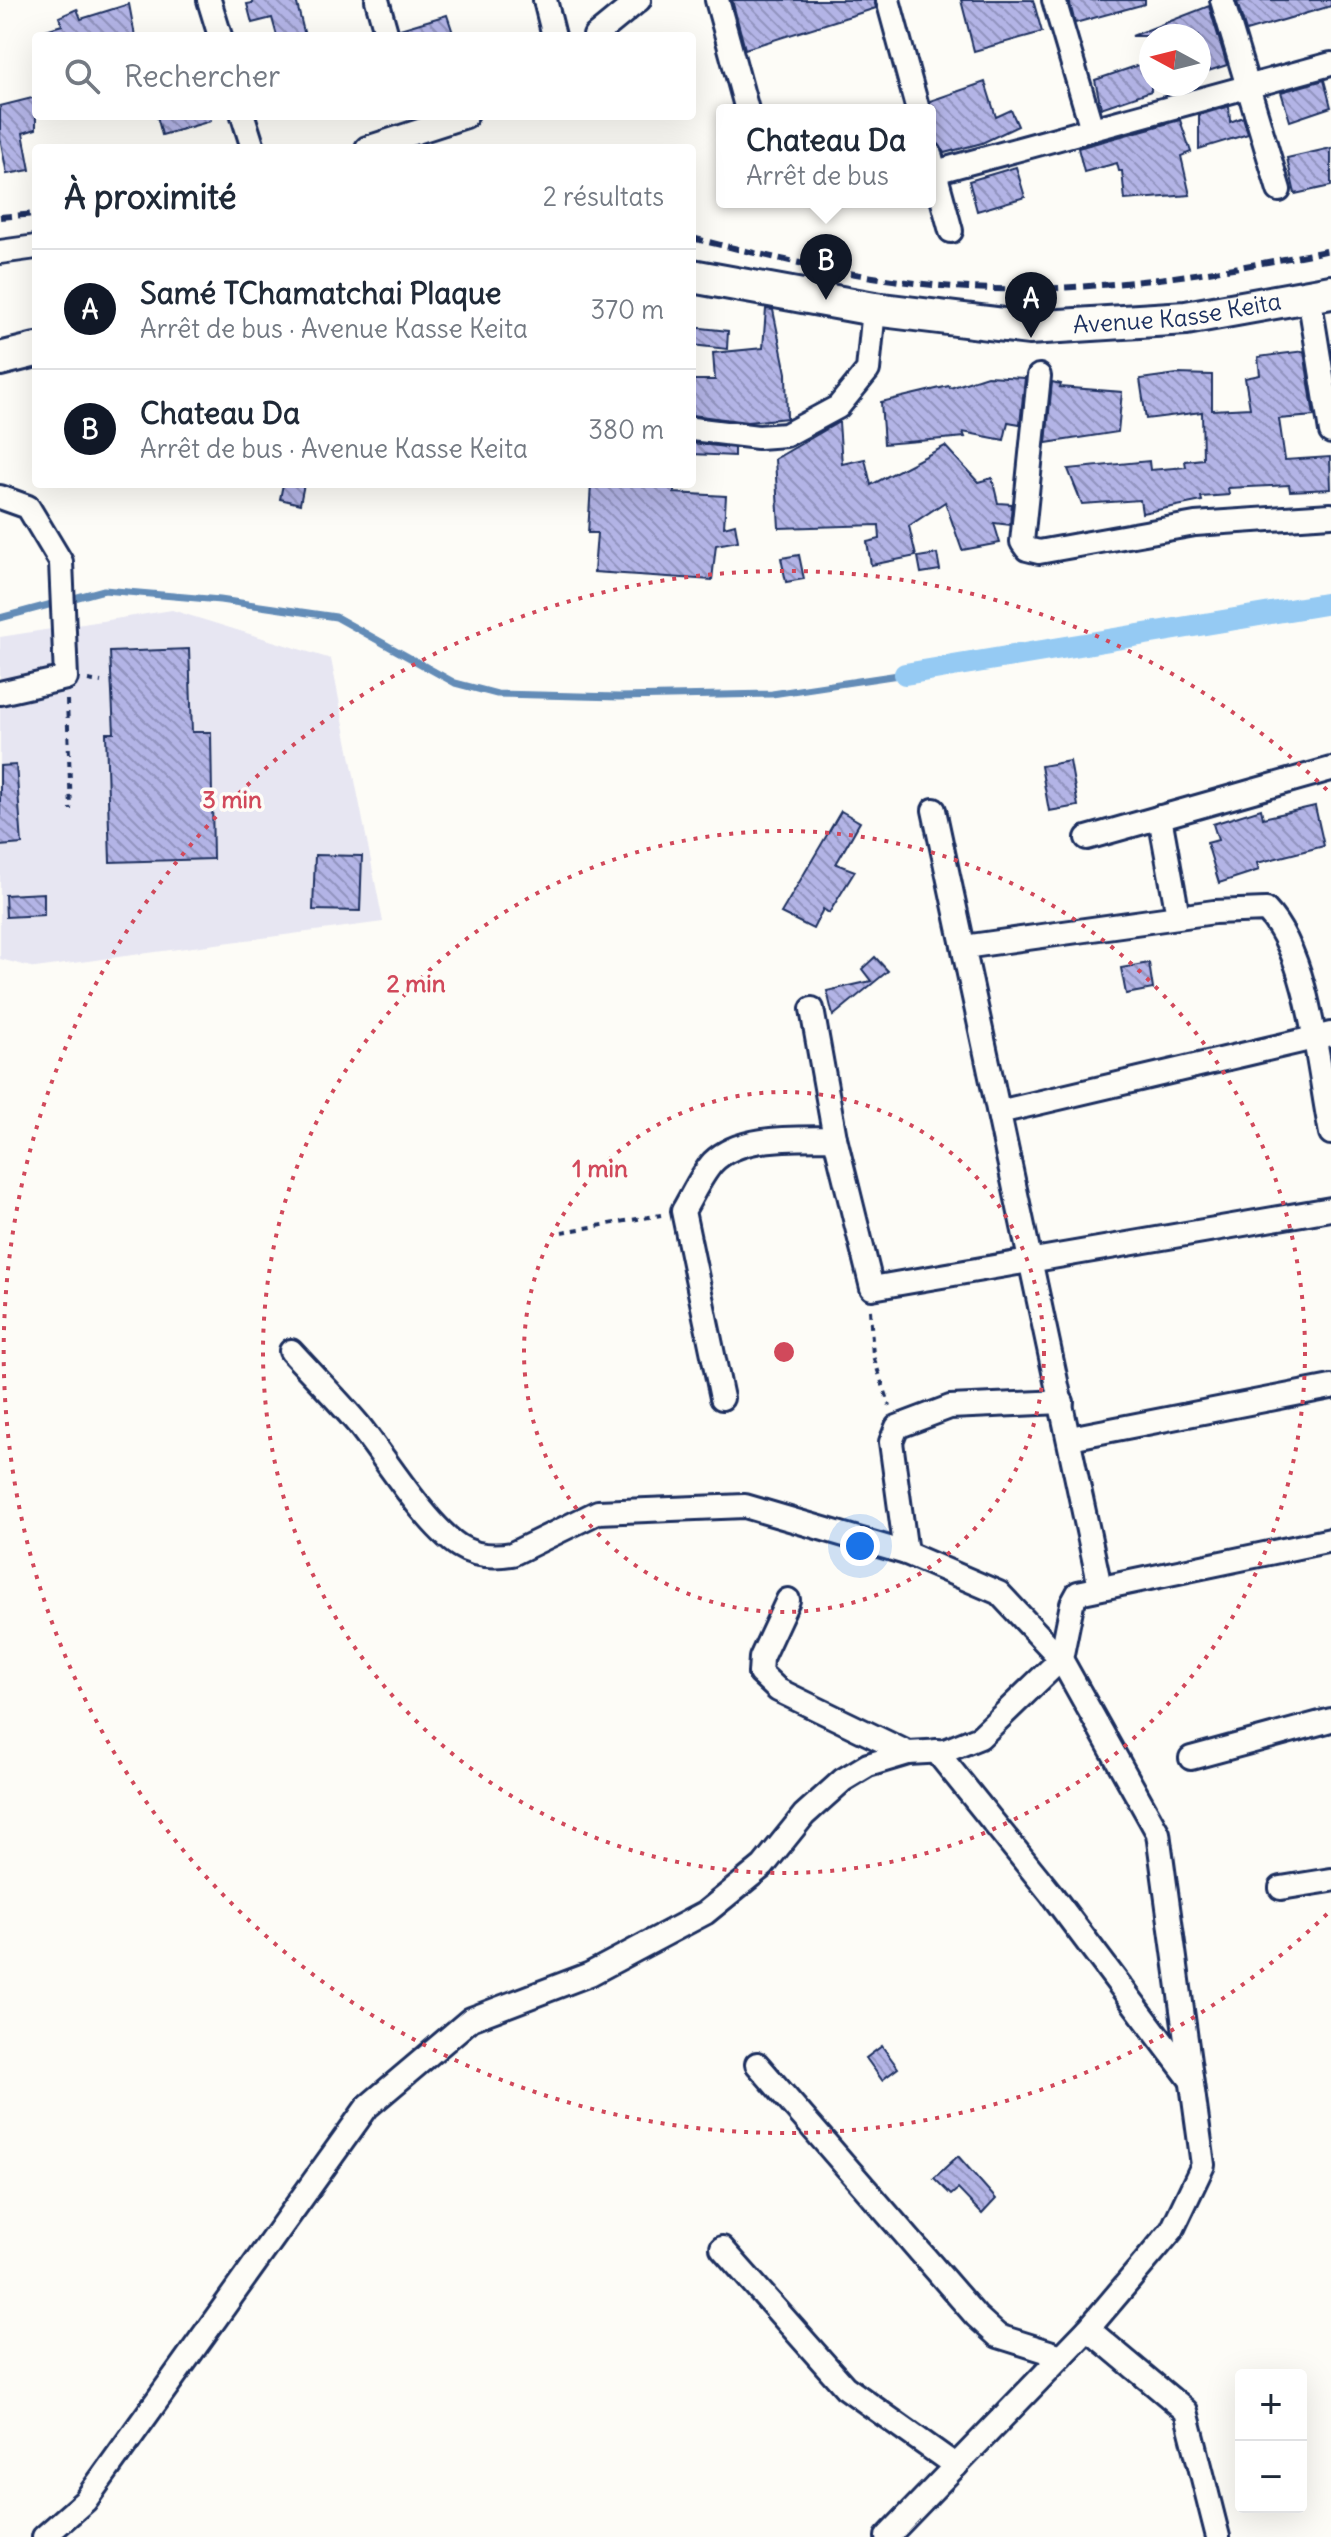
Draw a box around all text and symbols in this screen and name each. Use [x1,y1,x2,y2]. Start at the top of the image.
north arrow [1139,24,1211,96]
search box [32,32,696,120]
icon: search [60,54,104,98]
text: Rechercher [124,57,280,95]
popup [716,104,936,208]
text: Chateau Da [746,121,906,159]
text: Arrêt de bus [746,159,889,192]
text: À proximité [64,175,237,218]
text: 2 résultats [543,180,664,213]
pin: B [800,234,852,300]
pin: A [1005,272,1057,338]
text: Samé TChamatchai Plaque [140,274,501,312]
street label: Avenue Kasse Keita [1072,285,1283,339]
text: A [82,293,98,326]
text: 370 m [590,293,664,326]
text: Arrêt de bus · Avenue Kasse Keita [140,312,528,345]
text: Chateau Da [140,394,300,432]
text: B [81,413,99,446]
text: 380 m [588,413,664,446]
text: Arrêt de bus · Avenue Kasse Keita [140,432,528,465]
text: 3 min [202,784,262,814]
text: 2 min [386,968,446,998]
text: 1 min [572,1153,628,1183]
centre of rings [770,1338,798,1366]
your location [840,1526,880,1566]
map controls [1235,2369,1307,2513]
button: + [1235,2369,1307,2441]
button: − [1235,2441,1307,2513]

